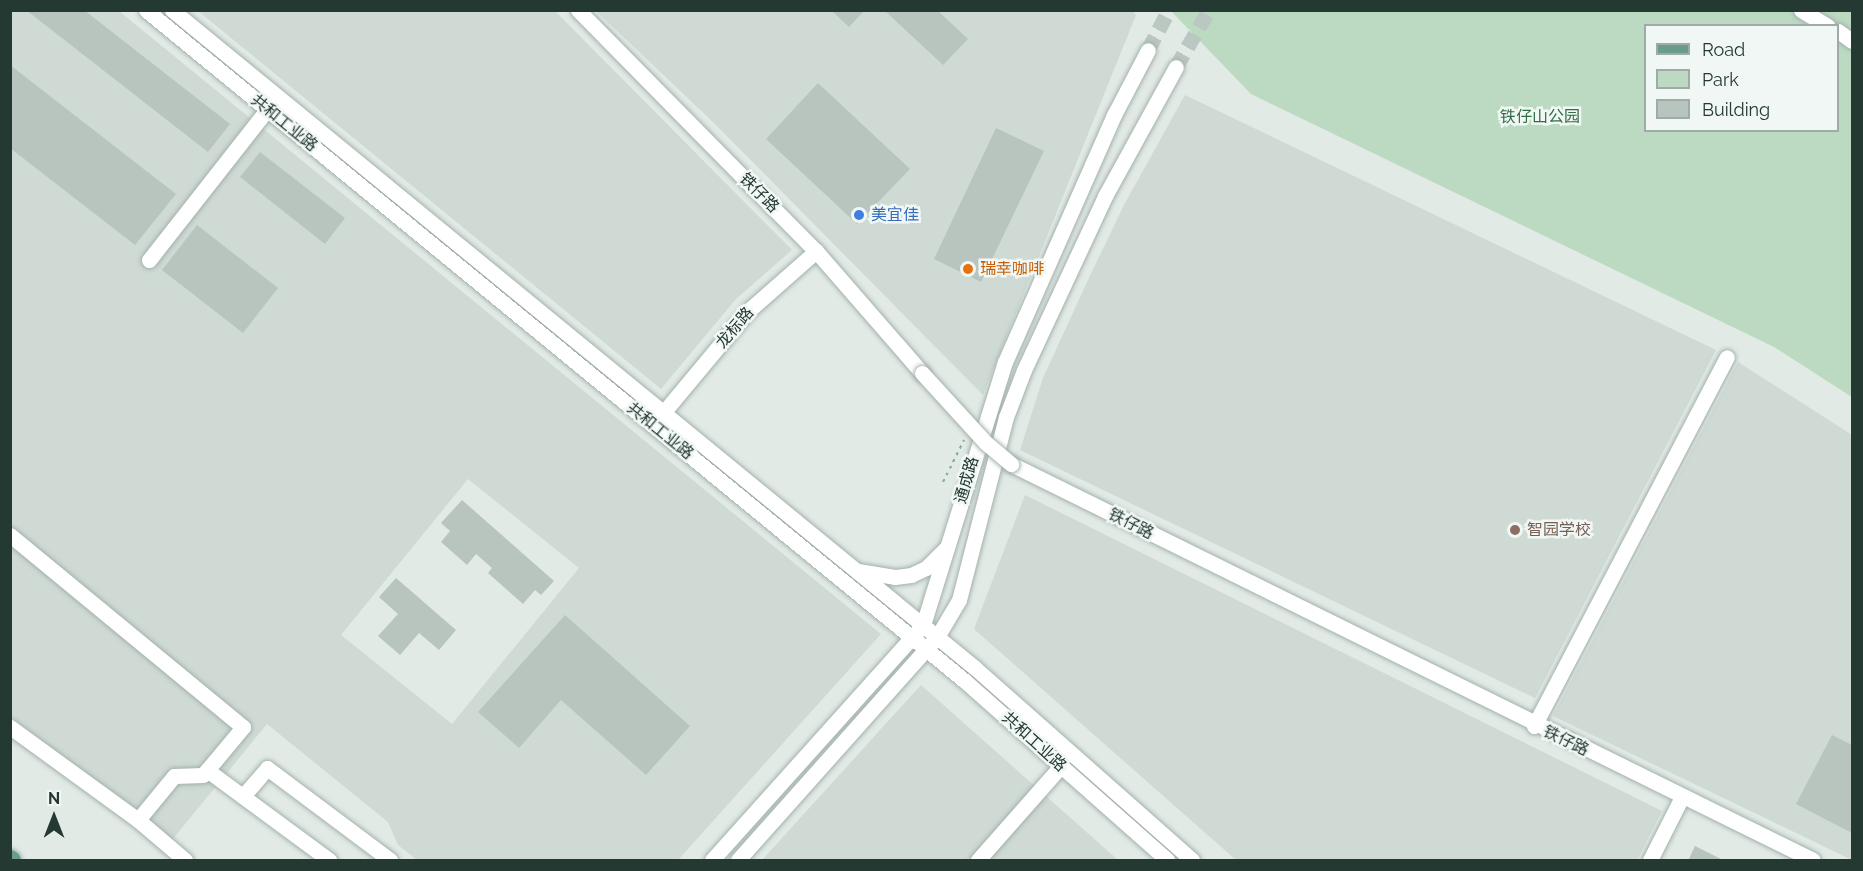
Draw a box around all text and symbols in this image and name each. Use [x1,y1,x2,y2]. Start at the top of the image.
legend [1644,24,1839,132]
text: Road [1702,39,1745,60]
text: Park [1702,69,1739,90]
street label: 共和工业路 [247,90,321,156]
text: Building [1702,99,1770,120]
park label: 铁仔山公园 [1500,107,1580,127]
street label: 铁仔路 [735,169,783,217]
place label: 美宜佳 [871,205,919,225]
marker: 美宜佳 [852,208,866,222]
place label: 瑞幸咖啡 [980,259,1044,279]
marker: 瑞幸咖啡 [961,262,975,276]
street label: 龙标路 [712,304,758,352]
street label: 共和工业路 [623,398,697,464]
street label: 通成路 [951,454,983,506]
street label: 铁仔路 [1105,505,1157,543]
place label: 智园学校 [1527,520,1591,540]
marker: 智园学校 [1508,523,1522,537]
street label: 共和工业路 [998,708,1070,776]
street label: 铁仔路 [1540,722,1592,760]
north arrow [24,787,84,847]
text: N [48,789,60,808]

